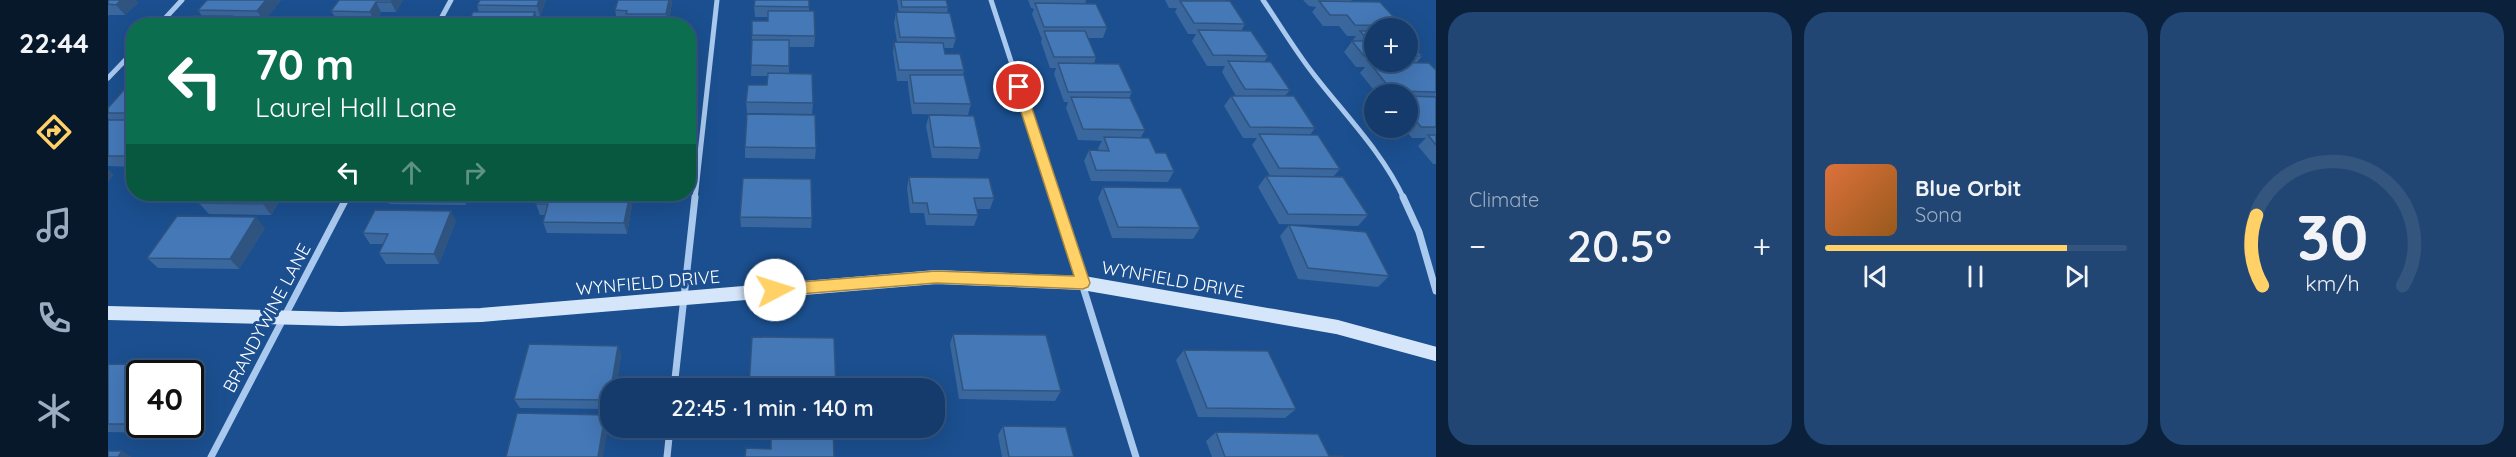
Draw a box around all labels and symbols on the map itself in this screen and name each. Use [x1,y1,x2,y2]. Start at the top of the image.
pin [993,61,1044,112]
street label: BRANDYWINE LANE [217,239,316,396]
street label: WYNFIELD DRIVE [1100,256,1246,303]
position arrow [743,258,807,322]
street label: WYNFIELD DRIVE [575,265,721,300]
speed limit sign: 40 [126,360,204,438]

